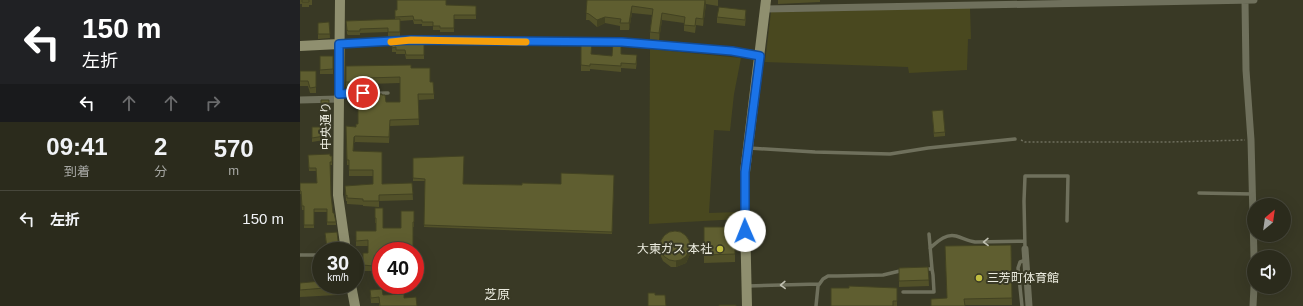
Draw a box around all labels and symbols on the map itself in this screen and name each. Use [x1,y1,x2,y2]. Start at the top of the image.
pin [346,76,380,110]
street label: 中央通り [319,102,333,150]
north arrow [1247,198,1291,242]
position arrow [724,210,766,252]
one-way arrow [983,238,989,246]
speed limit sign: 40 [372,242,424,294]
place label: 大東ガス 本社 [637,242,712,256]
marker: 大東ガス 本社 [715,244,725,254]
place label: 三芳町体育館 [987,271,1059,285]
marker: 三芳町体育館 [974,273,984,283]
one-way arrow [780,281,786,289]
district label: 芝原 [484,287,510,302]

